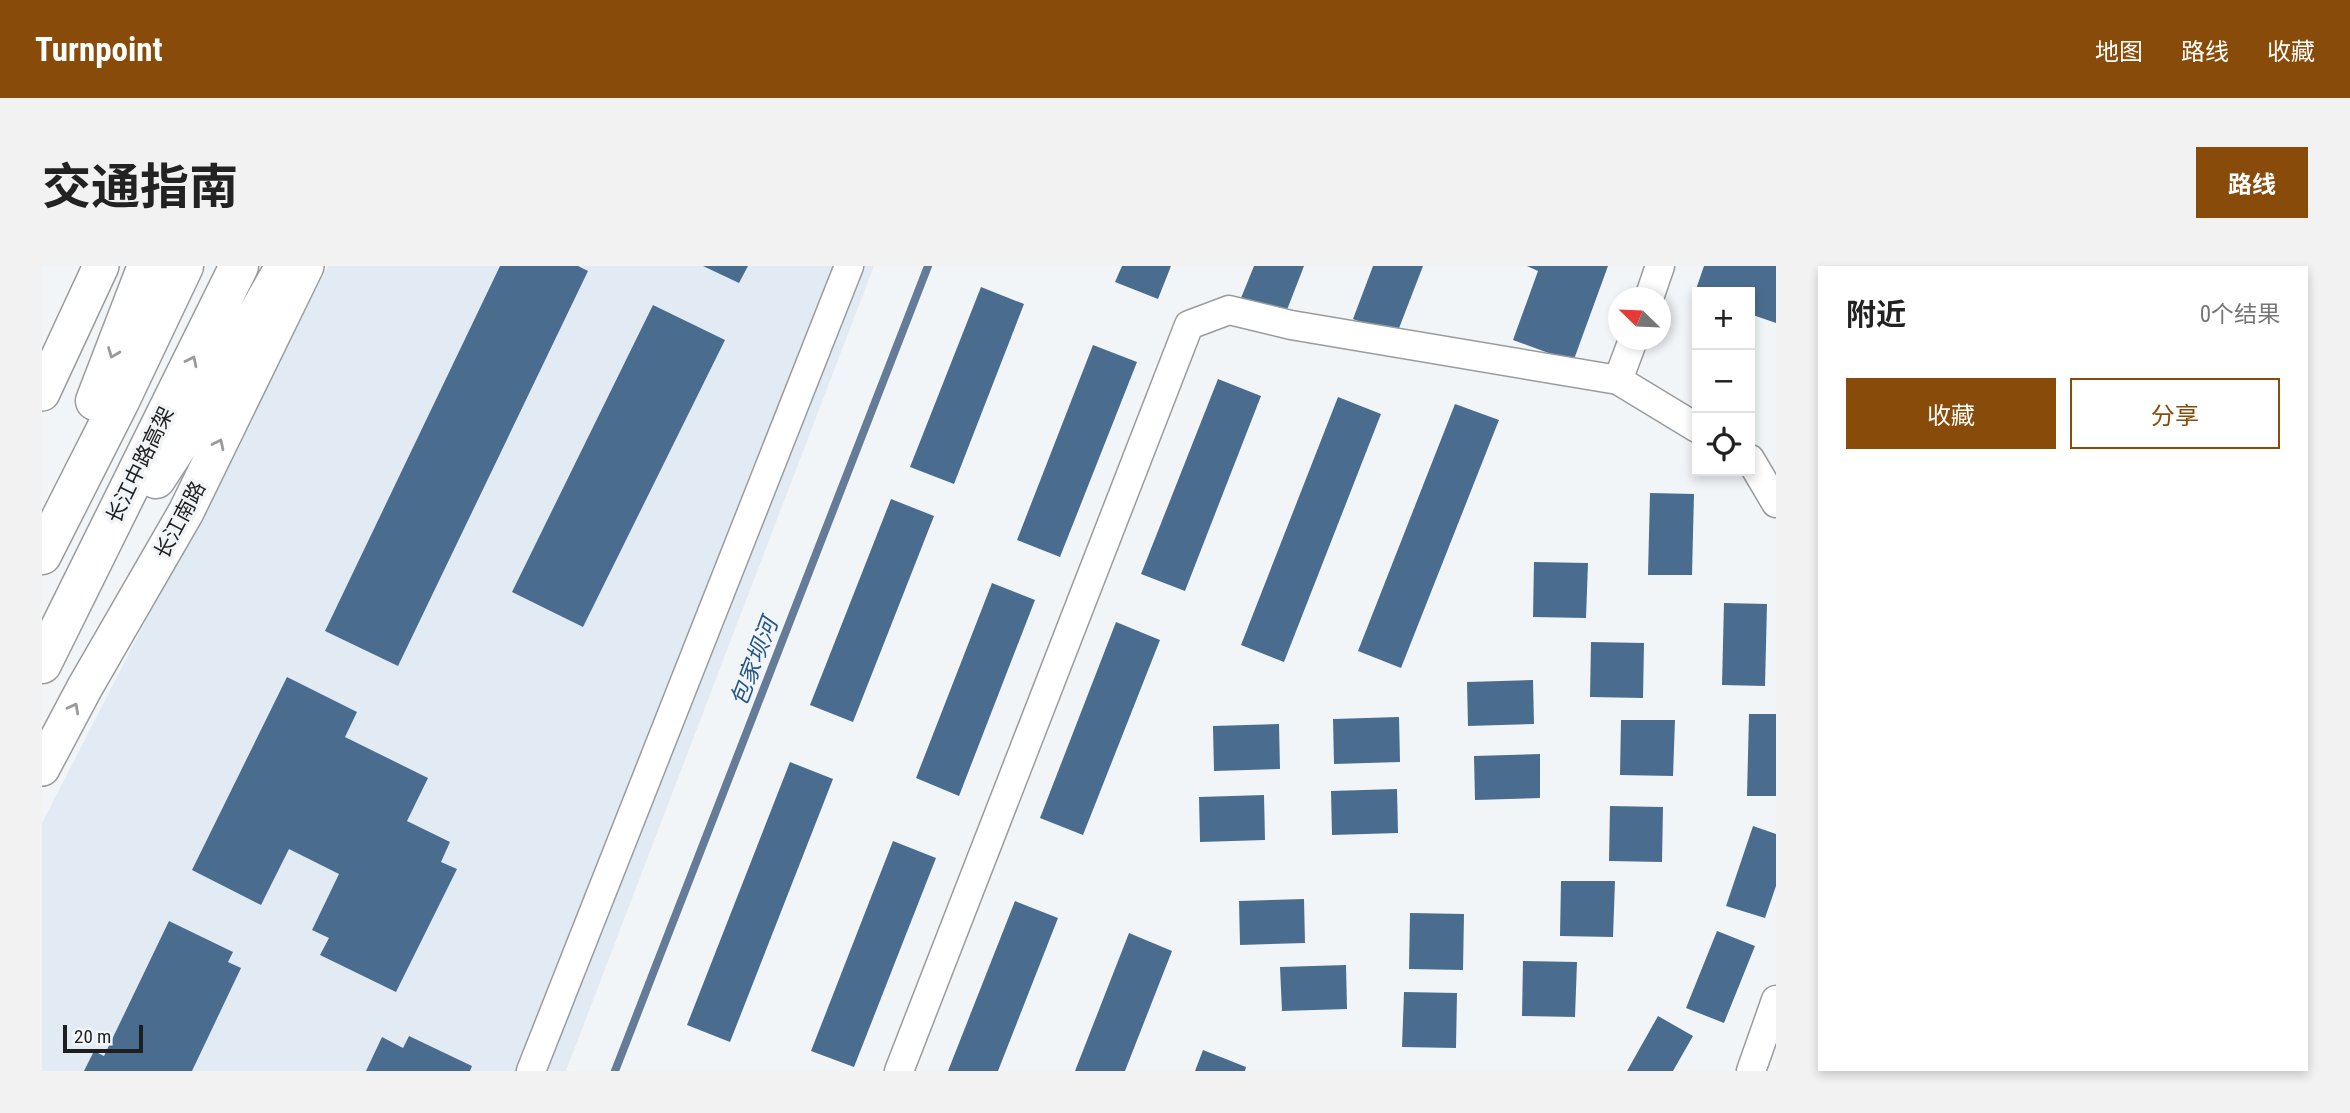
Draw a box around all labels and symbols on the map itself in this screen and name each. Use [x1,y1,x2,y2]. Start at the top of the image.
north arrow [1608,287,1671,350]
one-way arrow [108,346,122,358]
one-way arrow [183,356,197,368]
street label: 长江中路高架 [102,403,178,527]
one-way arrow [211,439,225,452]
street label: 长江南路 [150,477,210,563]
water label: 包家坝河 [725,611,785,710]
one-way arrow [66,703,79,715]
scale bar [63,1022,144,1054]

